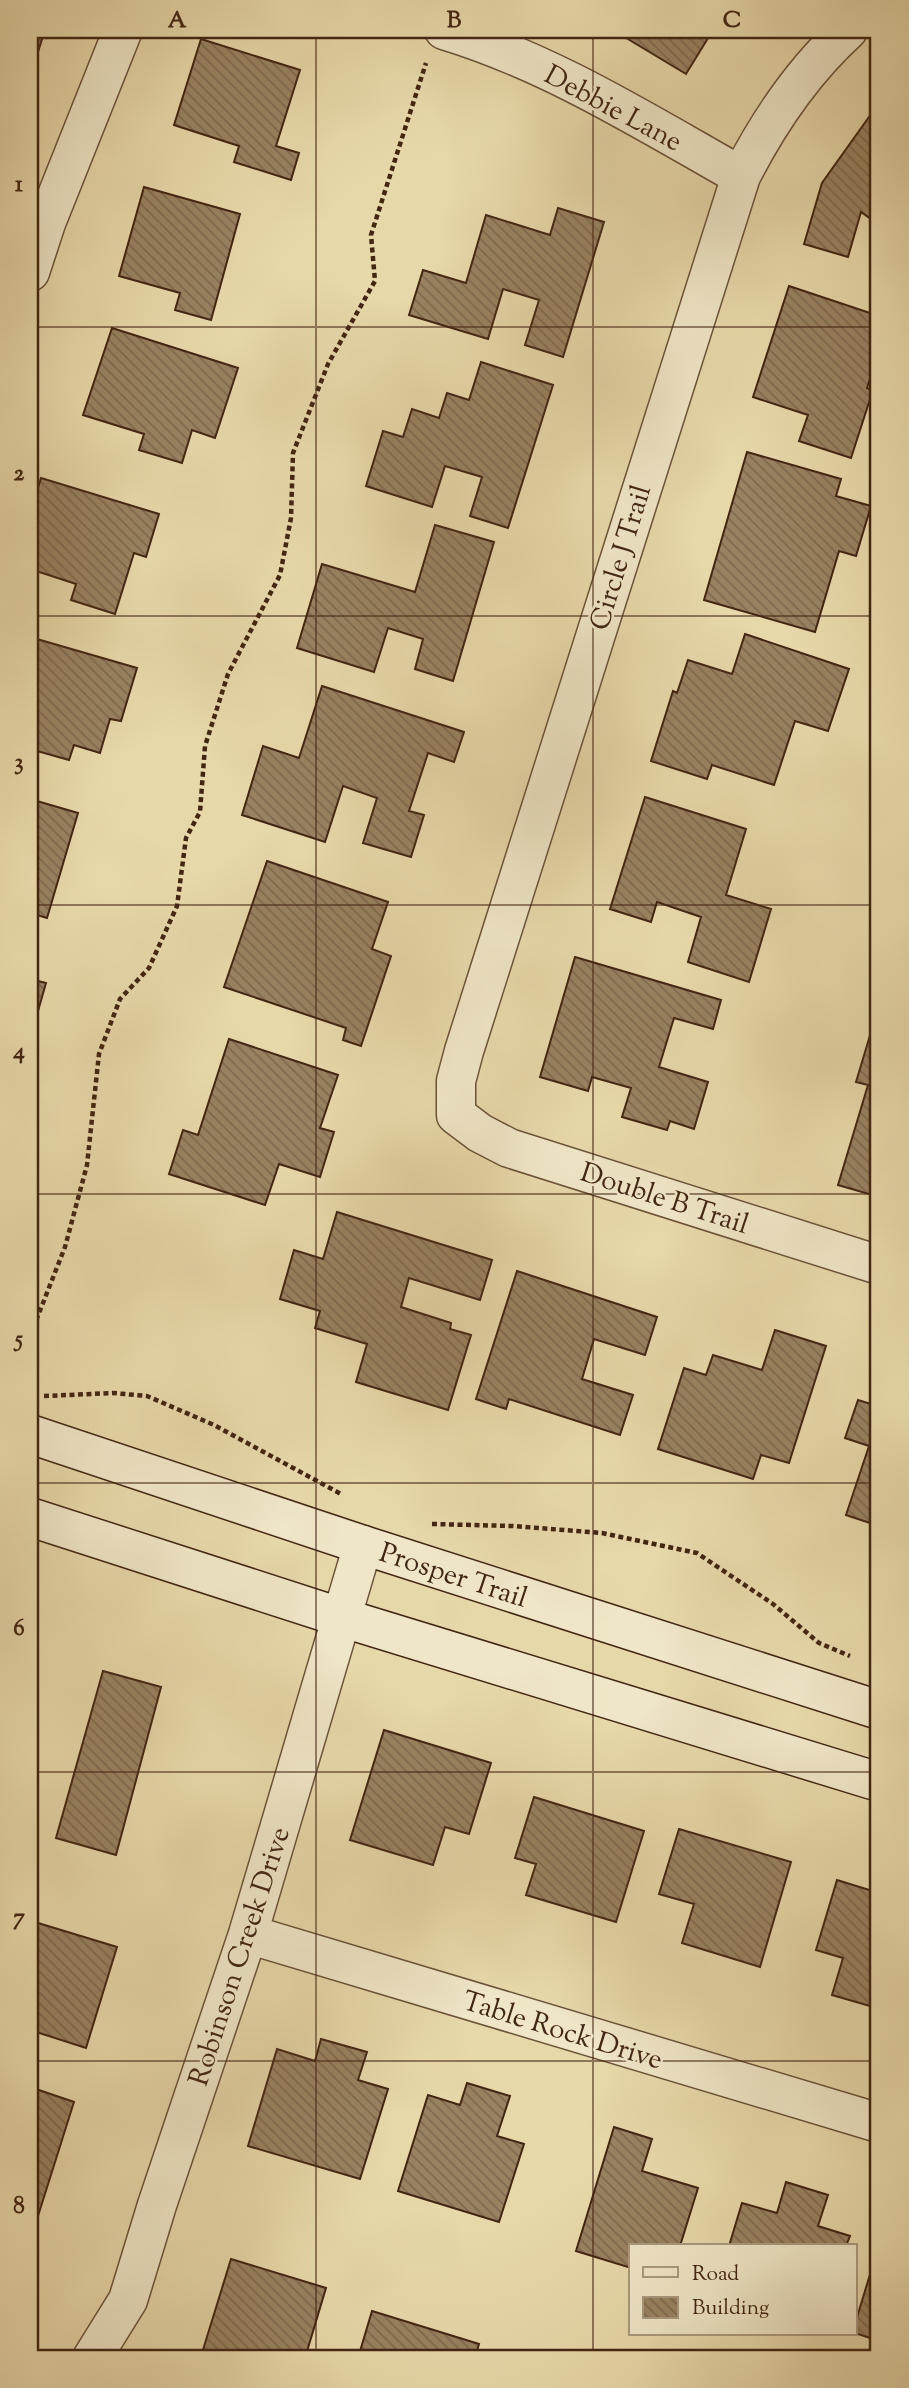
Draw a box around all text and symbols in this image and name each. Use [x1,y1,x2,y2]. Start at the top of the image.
text: A [168,5,187,38]
text: B [447,5,462,38]
text: C [723,5,741,38]
street label: Debbie Lane [536,56,689,163]
text: 1 [15,169,23,202]
text: 2 [14,458,25,491]
street label: Circle J Trail [581,480,663,635]
text: 3 [14,747,24,780]
text: 4 [12,1036,25,1069]
street label: Double B Trail [575,1154,754,1246]
text: 5 [13,1324,23,1357]
street label: Prosper Trail [374,1534,533,1620]
text: 6 [13,1613,25,1646]
street label: Robinson Creek Drive [180,1822,302,2092]
text: 7 [13,1902,25,1935]
street label: Table Rock Drive [457,1982,667,2081]
text: 8 [13,2191,25,2224]
legend [629,2244,856,2336]
text: Road [692,2260,739,2290]
text: Building [692,2294,769,2324]

